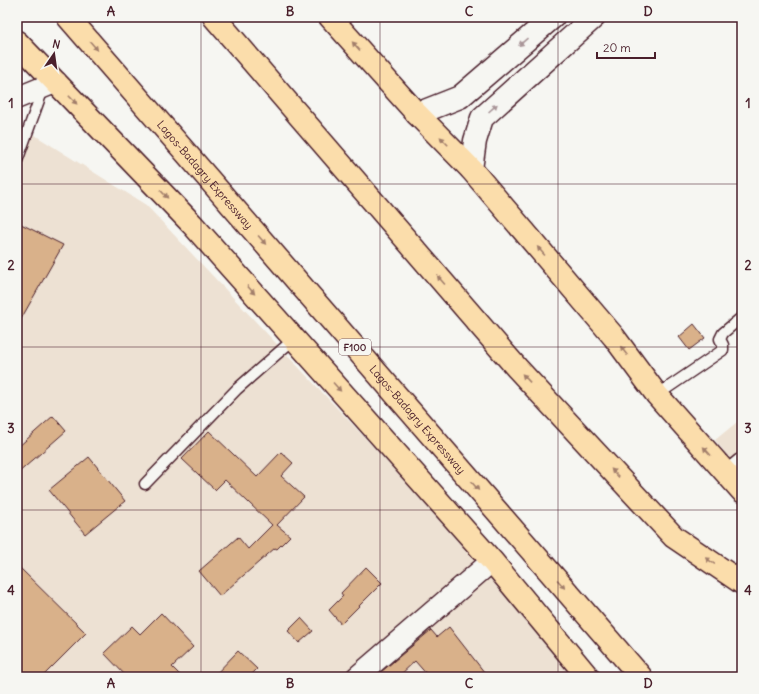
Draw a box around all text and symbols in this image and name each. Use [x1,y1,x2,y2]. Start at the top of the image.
text: A [107,3,116,20]
text: B [286,3,295,20]
text: C [465,3,474,20]
text: D [643,3,653,20]
north arrow [34,34,74,74]
scale bar [597,34,655,60]
text: N [51,37,62,52]
one-way arrow [518,38,529,47]
text: 20 m [603,40,631,55]
one-way arrow [89,41,98,52]
one-way arrow [352,41,361,50]
text: 1 [8,95,14,112]
one-way arrow [68,95,78,105]
text: 1 [745,95,751,112]
one-way arrow [487,104,498,113]
street label: Lagos-Badagry Expressway [154,118,256,232]
one-way arrow [439,136,449,146]
one-way arrow [159,189,168,199]
one-way arrow [257,234,266,245]
one-way arrow [537,246,546,256]
text: 2 [7,257,15,274]
text: 2 [744,257,752,274]
one-way arrow [436,275,446,285]
one-way arrow [246,285,255,296]
road number: F100 [339,339,371,355]
one-way arrow [620,345,629,356]
street label: Lagos-Badagry Expressway [367,362,468,477]
one-way arrow [521,373,531,383]
one-way arrow [332,383,341,392]
text: 3 [7,420,15,437]
text: 3 [744,420,752,437]
one-way arrow [702,446,712,456]
one-way arrow [611,469,620,478]
one-way arrow [471,481,480,491]
one-way arrow [705,557,715,565]
one-way arrow [556,579,565,589]
text: 4 [7,582,15,599]
text: 4 [744,582,752,599]
text: A [107,675,116,692]
text: B [286,675,295,692]
text: C [465,675,474,692]
text: D [643,675,653,692]

